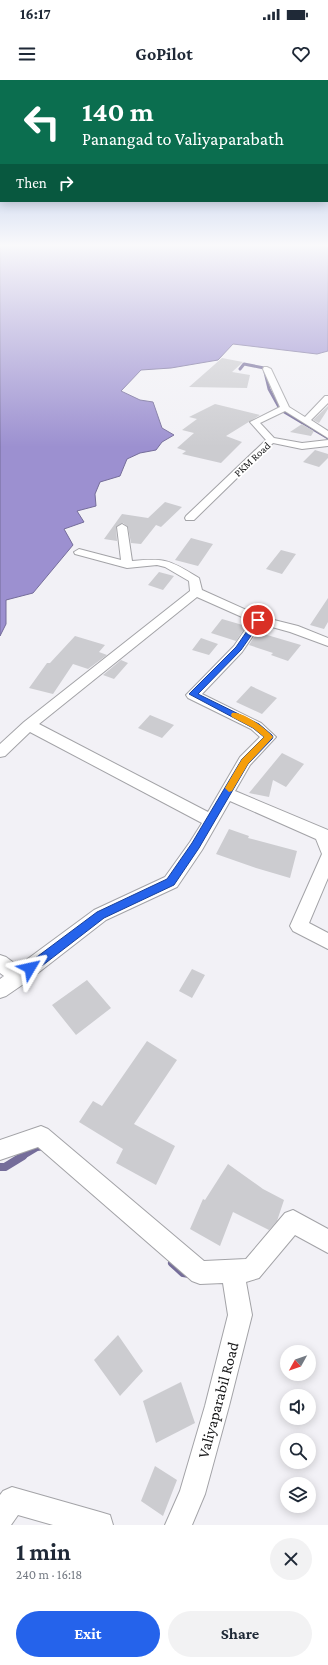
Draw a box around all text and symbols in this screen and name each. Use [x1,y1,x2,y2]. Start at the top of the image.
text: 16:17 [20,6,51,22]
icon: menu [16,43,38,65]
icon: heart [290,43,312,65]
text: GoPilot [135,44,193,64]
icon: left [16,96,68,148]
text: 140 m [82,96,154,127]
text: Panangad to Valiyaparabath [82,129,284,149]
icon: right [55,172,77,194]
text: Then [16,175,47,191]
street label: PKM Road [231,439,273,479]
pin [241,603,275,637]
icon: arrive [247,609,269,631]
position arrow [9,947,51,989]
street label: Valiyaparabil Road [194,1340,243,1460]
north arrow [280,1345,316,1381]
map controls [280,1345,316,1513]
button: sound [280,1389,316,1425]
button: search [280,1433,316,1469]
button: layers [280,1477,316,1513]
text: 1 min [16,1538,71,1565]
button: close [270,1538,312,1580]
text: 240 m · 16:18 [16,1567,82,1582]
button: Exit [16,1611,160,1657]
button: Share [168,1611,312,1657]

